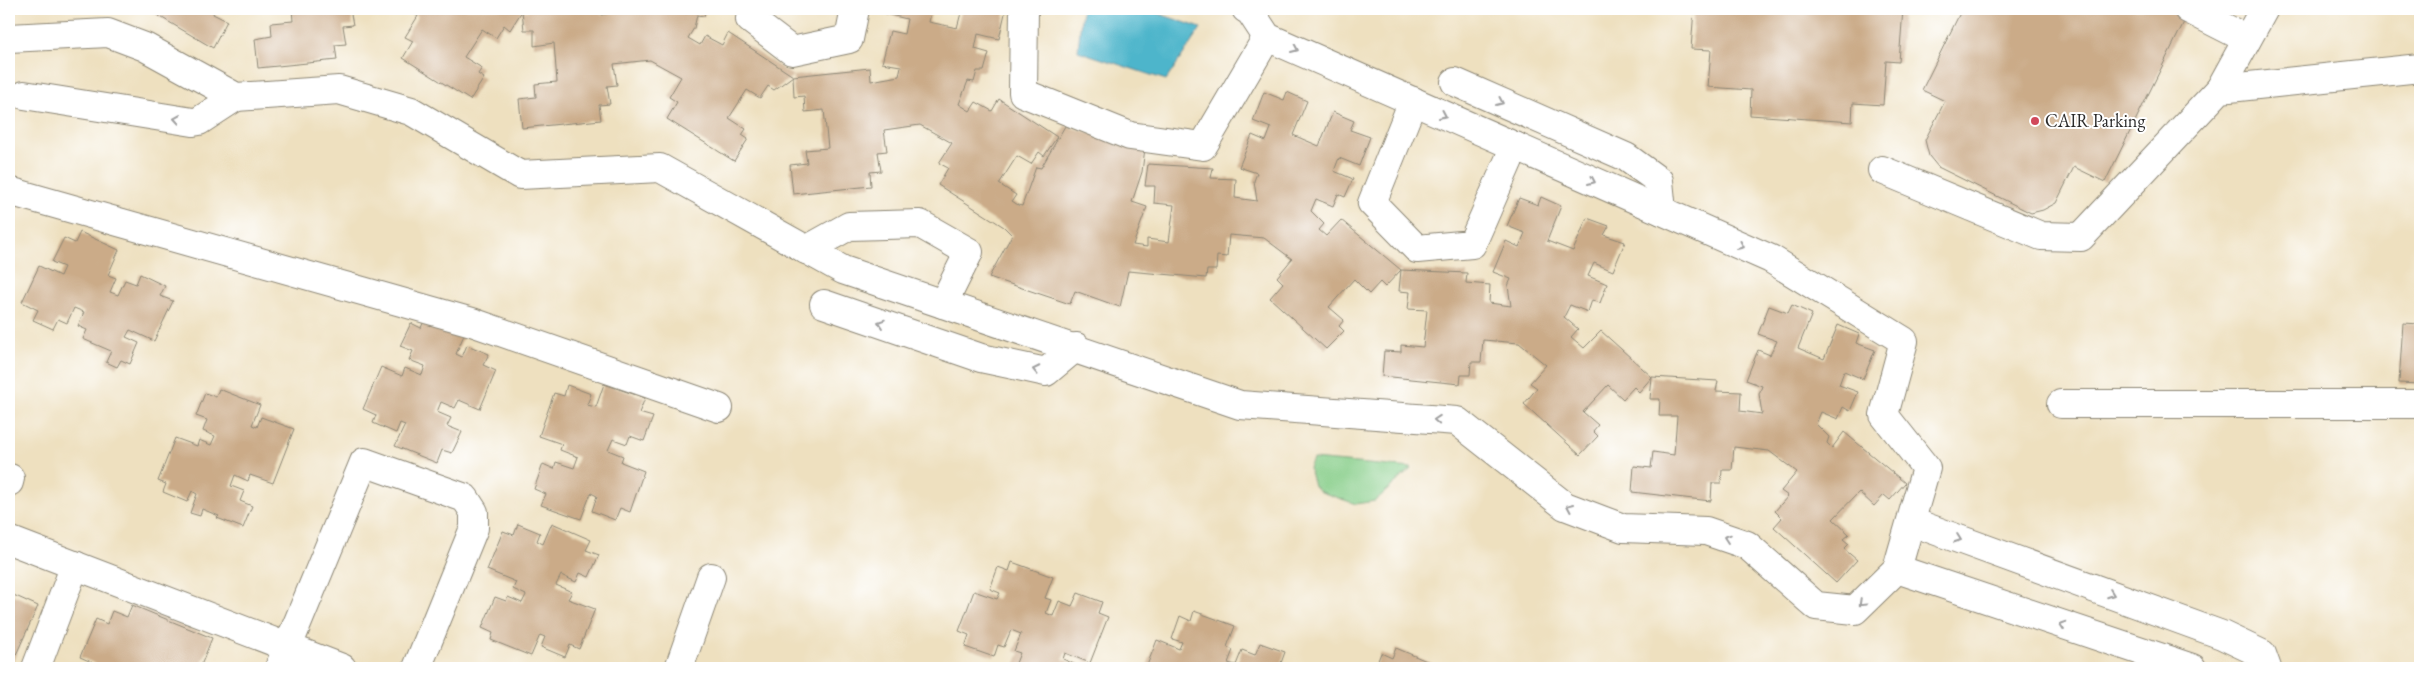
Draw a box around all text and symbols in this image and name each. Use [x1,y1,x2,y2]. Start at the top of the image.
one-way arrow [1290,43,1299,54]
one-way arrow [1495,95,1504,106]
one-way arrow [1438,108,1447,119]
place label: CAIR Parking [2045,109,2145,132]
one-way arrow [173,115,182,125]
marker: CAIR Parking [2029,115,2041,127]
one-way arrow [1587,174,1596,185]
one-way arrow [1736,239,1745,250]
one-way arrow [877,319,885,329]
one-way arrow [1032,365,1040,376]
one-way arrow [1432,414,1440,425]
one-way arrow [1566,503,1575,514]
one-way arrow [1953,533,1962,543]
one-way arrow [1723,534,1732,544]
one-way arrow [2106,588,2114,598]
one-way arrow [1859,597,1868,606]
one-way arrow [2060,620,2068,630]

